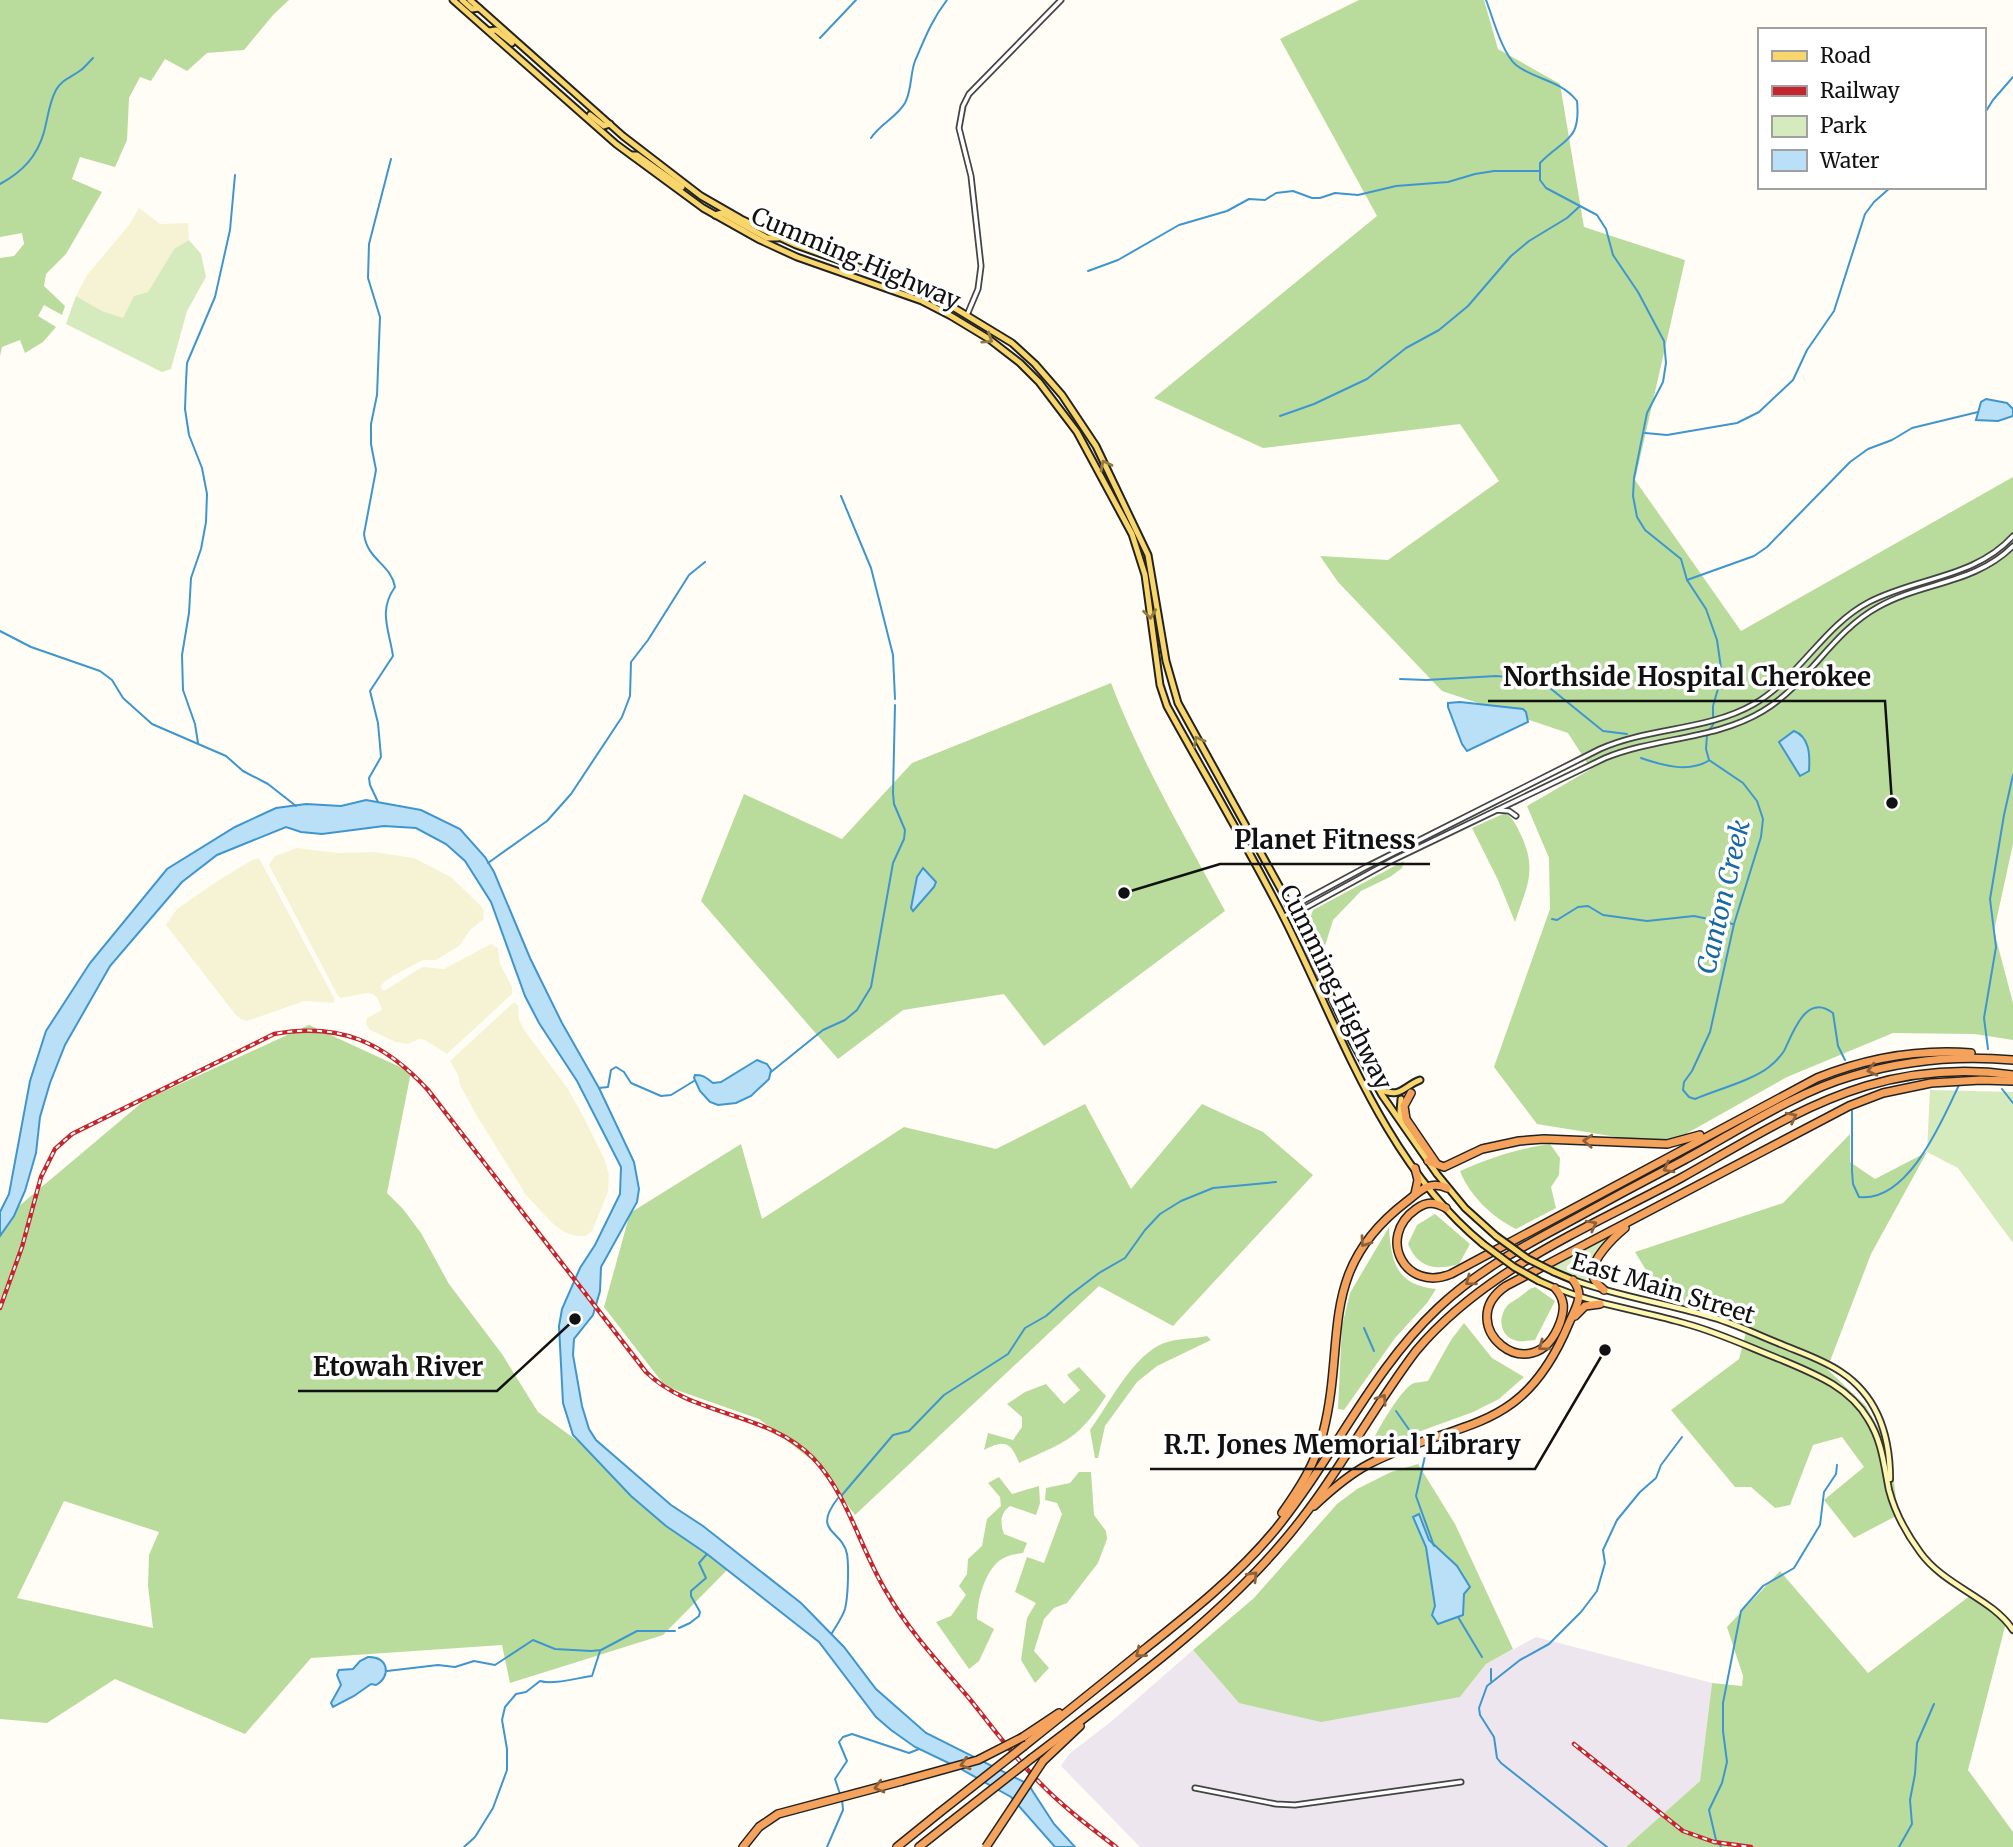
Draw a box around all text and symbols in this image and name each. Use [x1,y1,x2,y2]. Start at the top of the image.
legend [1758,28,1985,189]
text: Road [1820,42,1871,69]
text: Railway [1820,77,1901,104]
text: Park [1820,112,1867,139]
text: Water [1819,147,1879,174]
street label: Cumming Highway [747,200,965,316]
one-way arrow [980,331,993,343]
one-way arrow [1100,460,1114,473]
one-way arrow [1142,608,1157,620]
callout: Northside Hospital Cherokee [1488,654,1885,701]
text: Northside Hospital Cherokee [1503,660,1871,693]
one-way arrow [1193,735,1206,748]
callout: Planet Fitness [1220,817,1430,864]
water label: Canton Creek [1689,817,1757,977]
text: Planet Fitness [1234,823,1416,856]
street label: Cumming Highway [1273,879,1399,1095]
one-way arrow [1867,1062,1879,1076]
one-way arrow [1785,1112,1797,1126]
one-way arrow [1582,1134,1593,1149]
one-way arrow [1663,1160,1675,1174]
one-way arrow [1585,1220,1597,1234]
one-way arrow [1361,1234,1373,1247]
street label: East Main Street [1567,1245,1759,1331]
one-way arrow [1466,1272,1478,1285]
one-way arrow [1538,1338,1551,1350]
callout: Etowah River [298,1344,497,1391]
text: Etowah River [313,1350,483,1383]
one-way arrow [1374,1393,1387,1406]
callout: R.T. Jones Memorial Library [1150,1422,1535,1469]
text: R.T. Jones Memorial Library [1163,1428,1521,1461]
one-way arrow [1244,1571,1257,1584]
one-way arrow [1135,1645,1147,1658]
one-way arrow [959,1756,971,1771]
one-way arrow [874,1779,886,1793]

